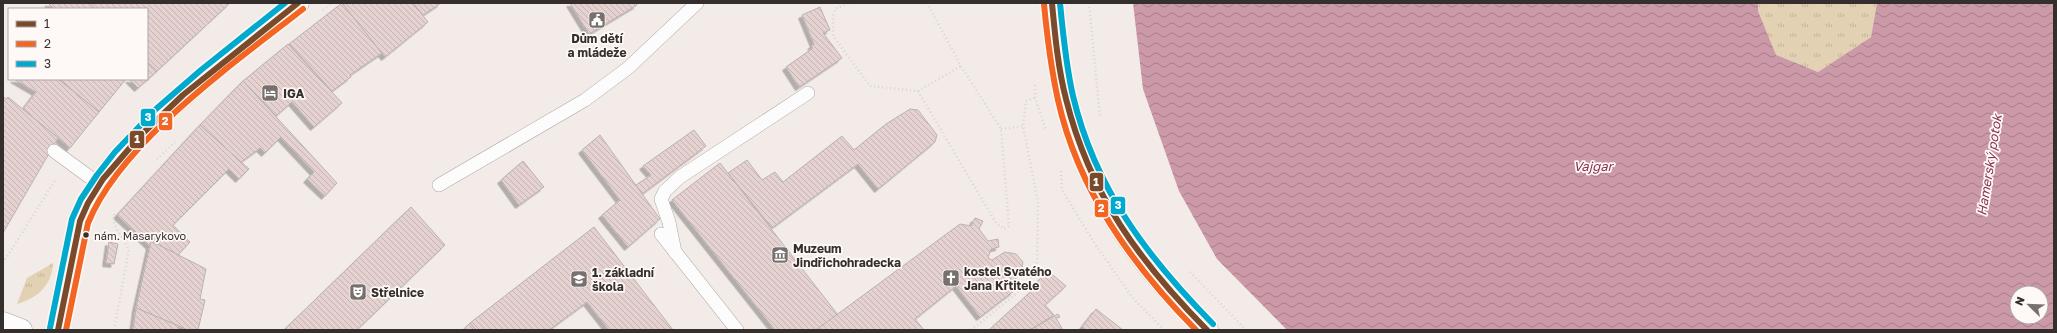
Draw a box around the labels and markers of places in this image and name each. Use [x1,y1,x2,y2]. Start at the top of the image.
public building icon: Dům dětí a mládeže [587,10,607,30]
place label: Dům dětí a mládeže [568,31,627,60]
hotel icon: IGA [260,83,280,103]
place label: IGA [283,86,305,101]
place label: nám. Masarykovo [94,229,187,242]
marker: nám. Masarykovo [81,230,91,240]
place label: Muzeum Jindřichohradecka [793,241,901,270]
museum icon: Muzeum Jindřichohradecka [770,245,790,265]
place label: kostel Svatého Jana Křtitele [964,264,1051,293]
place label: 1. základní škola [592,265,656,294]
church icon: kostel Svatého Jana Křtitele [941,268,961,288]
school or university icon: 1. základní škola [569,269,589,289]
theatre icon: Střelnice [348,282,368,302]
place label: Střelnice [371,285,424,300]

